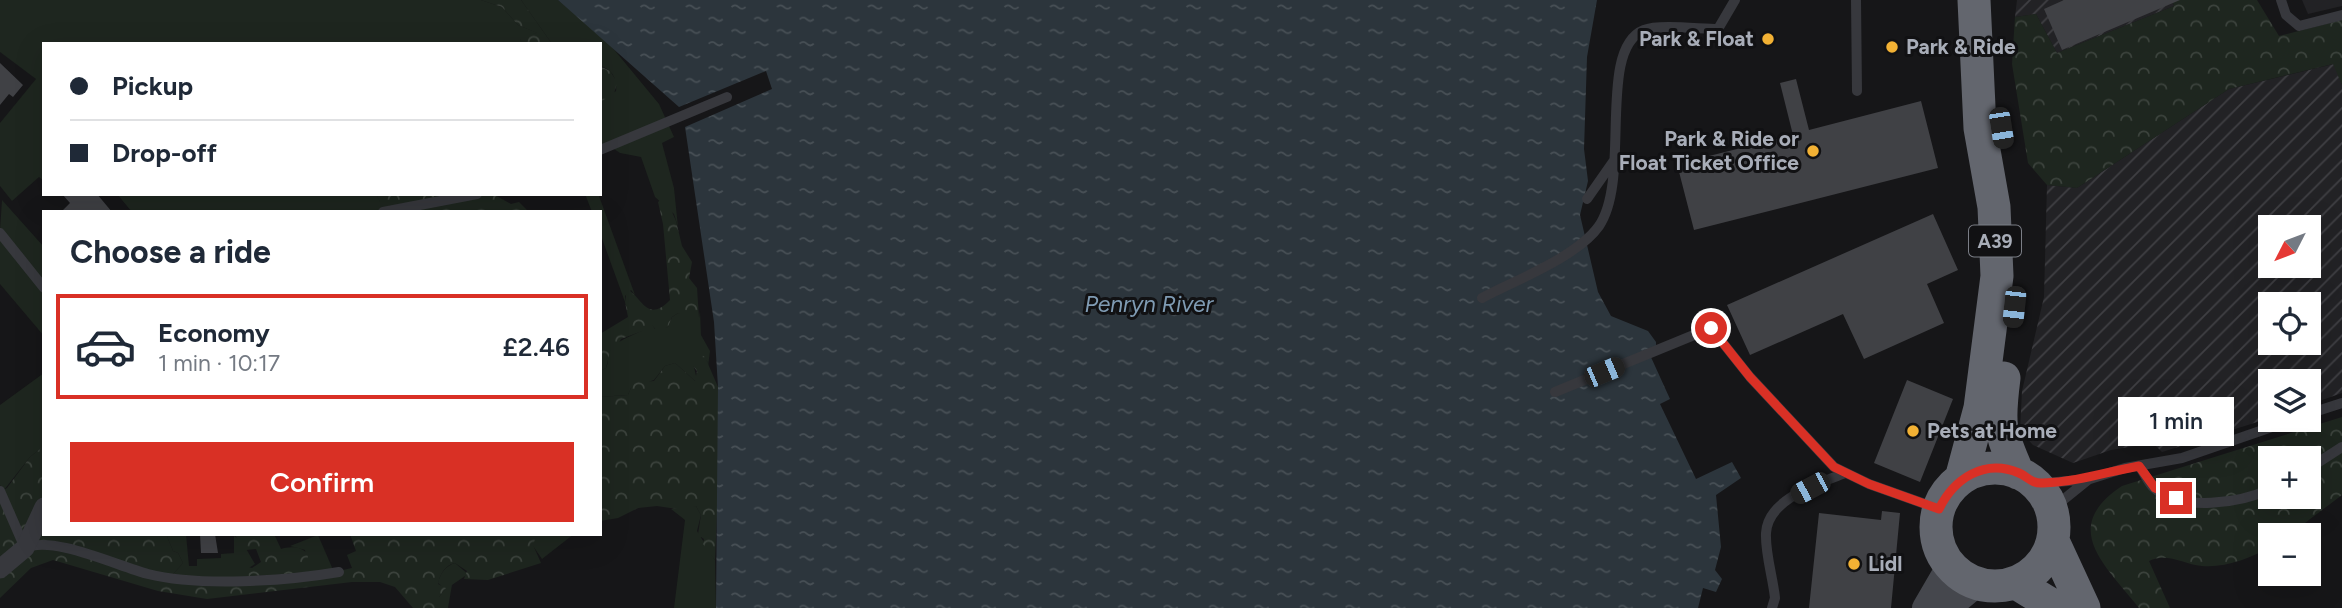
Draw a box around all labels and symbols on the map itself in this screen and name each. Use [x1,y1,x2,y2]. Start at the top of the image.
place label: Park & Float [1639,26,1754,51]
marker: Park & Float [1760,31,1776,47]
place label: Park & Ride [1906,34,2016,59]
marker: Park & Ride [1884,39,1900,55]
car [1988,106,2015,150]
place label: Park & Ride or Float Ticket Office [1619,126,1799,175]
marker: Park & Ride or Float Ticket Office [1805,143,1821,159]
north arrow [2258,215,2320,278]
road number: A39 [1969,226,2021,256]
car [2002,285,2027,329]
water label: Penryn River [1085,290,1215,318]
route start [1695,312,1727,344]
car [1581,354,1628,390]
callout: 1 min [2118,396,2234,446]
place label: Pets at Home [1927,418,2057,443]
marker: Pets at Home [1905,423,1921,439]
car [1787,469,1834,507]
route end [2160,482,2192,514]
place label: Lidl [1868,551,1902,576]
marker: Lidl [1846,556,1862,572]

